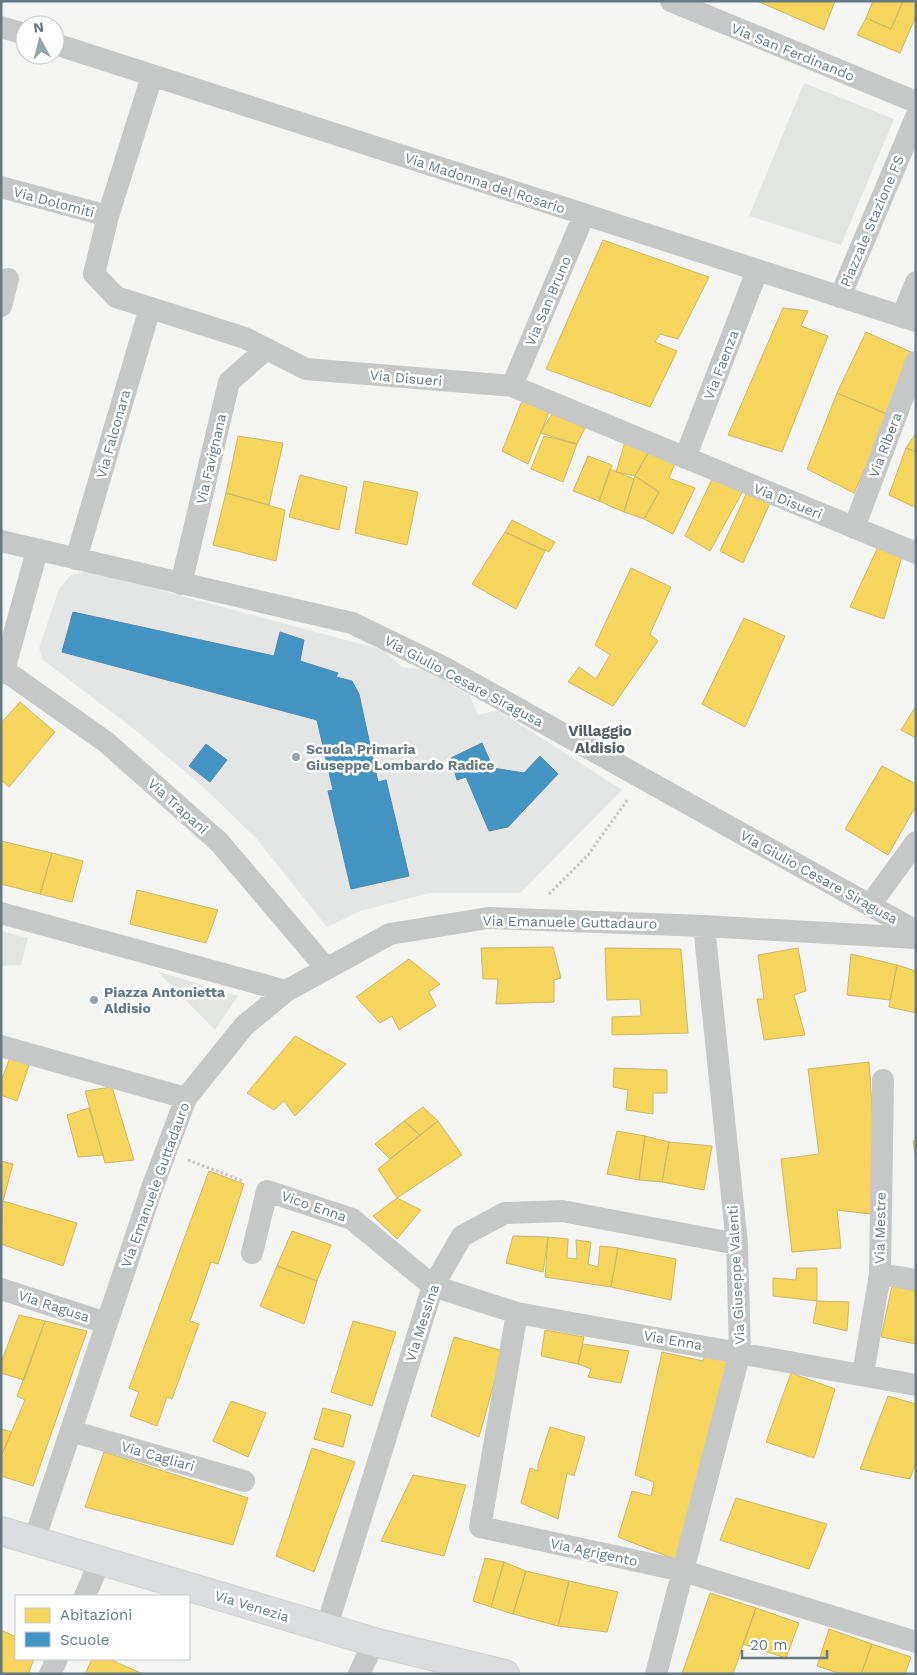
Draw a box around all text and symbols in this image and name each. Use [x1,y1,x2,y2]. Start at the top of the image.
north arrow [15,15,65,65]
text: N [32,19,45,36]
street label: Via San Ferdinando [729,20,857,84]
street label: Via Madonna del Rosario [403,149,567,217]
street label: Piazzale Stazione FS [837,153,907,289]
street label: Via Dolomiti [12,184,96,220]
street label: Via San Bruno [522,254,574,348]
street label: Via Faenza [700,328,742,402]
street label: Via Disueri [369,367,443,389]
street label: Via Falconara [93,388,133,480]
street label: Via Ribera [865,410,905,480]
street label: Via Favignana [193,412,229,506]
street label: Via Disueri [751,480,825,522]
street label: Via Giulio Cesare Siragusa [382,632,546,730]
district label: Villaggio Aldisio [568,722,632,757]
place label: Scuola Primaria Giuseppe Lombardo Radice [306,741,494,773]
marker: Scuola Primaria Giuseppe Lombardo Radice [290,751,302,763]
street label: Via Trapani [145,775,211,837]
street label: Via Giulio Cesare Siragusa [737,827,901,927]
street label: Via Emanuele Guttadauro [483,912,657,932]
place label: Piazza Antonietta Aldisio [104,984,226,1016]
marker: Piazza Antonietta Aldisio [88,994,100,1006]
street label: Via Emanuele Guttadauro [118,1100,192,1270]
street label: Vico Enna [279,1187,349,1225]
street label: Via Mestre [871,1192,889,1264]
street label: Via Giuseppe Valenti [724,1205,748,1345]
street label: Via Messina [402,1282,442,1364]
street label: Via Ragusa [16,1287,92,1325]
street label: Via Enna [642,1327,704,1353]
street label: Via Cagliari [119,1438,197,1474]
street label: Via Agrigento [549,1535,639,1569]
street label: Via Venezia [213,1587,291,1625]
legend [15,1595,190,1660]
text: Abitazioni [60,1606,132,1624]
scale bar [742,1628,827,1660]
text: Scuole [60,1631,110,1649]
text: 20 m [750,1636,788,1654]

